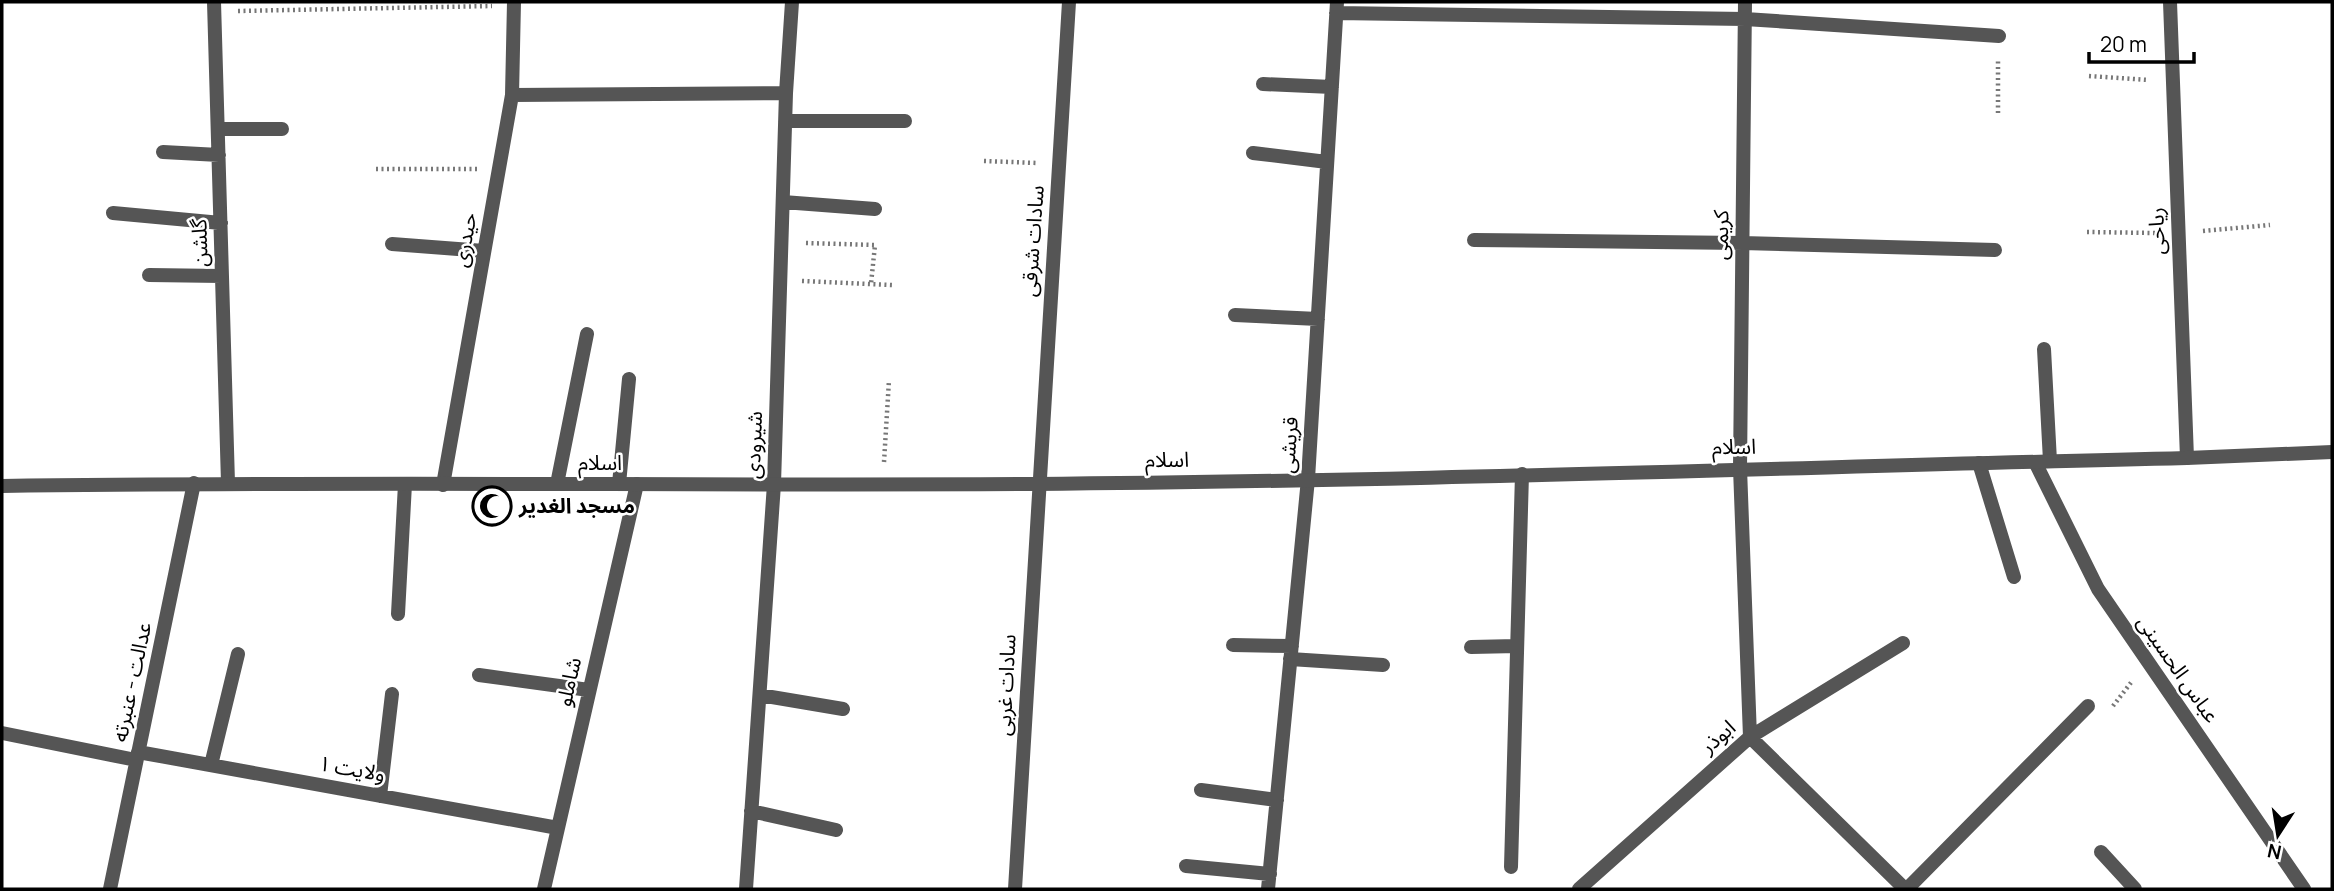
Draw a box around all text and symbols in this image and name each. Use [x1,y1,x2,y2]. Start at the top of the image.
scale bar [2089,21,2194,65]
text: 20 m [2100,30,2147,58]
street label: سادات شرقی [1014,184,1050,298]
street label: ریاحی [2141,207,2171,255]
street label: کریمی [1706,209,1734,260]
street label: حیدری [445,210,483,269]
street label: گلشن [184,218,214,268]
street label: شیرودی [738,411,768,479]
street label: قریشی [1272,416,1304,474]
street label: اسلام [1712,432,1756,463]
street label: اسلام [1145,445,1189,476]
street label: اسلام [578,448,622,479]
mosque icon: مسجد الغدیر [471,485,513,527]
place label: مسجد الغدیر [518,491,635,519]
street label: عباس الحسینی [2131,609,2226,728]
street label: عدالت - عنبرته [105,619,157,744]
street label: سادات غربی [988,633,1022,737]
street label: شاملو [549,654,587,709]
street label: ابوذر [1693,713,1741,760]
street label: ولایت ۱ [317,748,388,788]
north arrow [2243,800,2313,870]
text: N [2265,837,2284,866]

